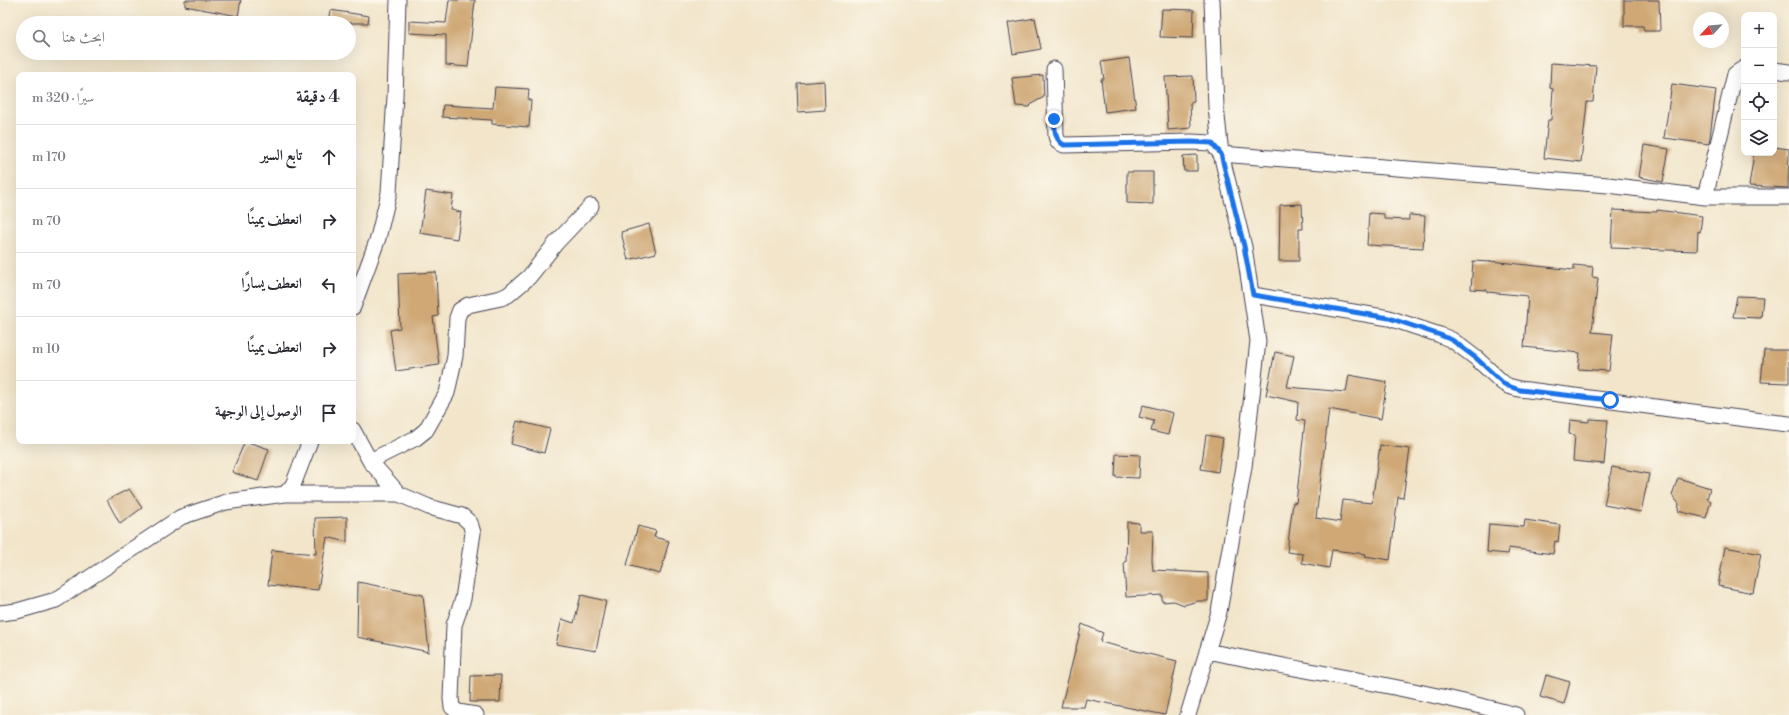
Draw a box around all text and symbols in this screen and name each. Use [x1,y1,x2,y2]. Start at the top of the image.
north arrow [1693,12,1729,48]
map controls [1741,12,1777,156]
button: + [1741,12,1777,48]
search box [16,16,356,60]
icon: search [30,27,52,49]
text: ابحث هنا [62,28,105,47]
button: − [1741,48,1777,84]
button: locate [1741,84,1777,120]
text: 4 دقيقة [296,86,340,108]
text: سيرًا · 320 m [32,90,94,106]
route end [1045,110,1063,128]
button: layers [1741,120,1777,156]
text: تابع السير [260,146,302,165]
icon: ahead [318,146,340,168]
text: 170 m [32,149,66,165]
text: انعطف يمينًا [247,210,302,229]
icon: right [318,210,340,232]
text: 70 m [32,213,61,229]
text: انعطف يسارًا [241,274,302,293]
icon: left [318,274,340,296]
text: 70 m [32,277,61,293]
text: انعطف يمينًا [247,338,302,357]
icon: right [318,338,340,360]
text: 10 m [32,341,60,357]
route start [1601,391,1619,409]
text: الوصول إلى الوجهة [215,402,302,421]
icon: arrive [318,402,340,424]

